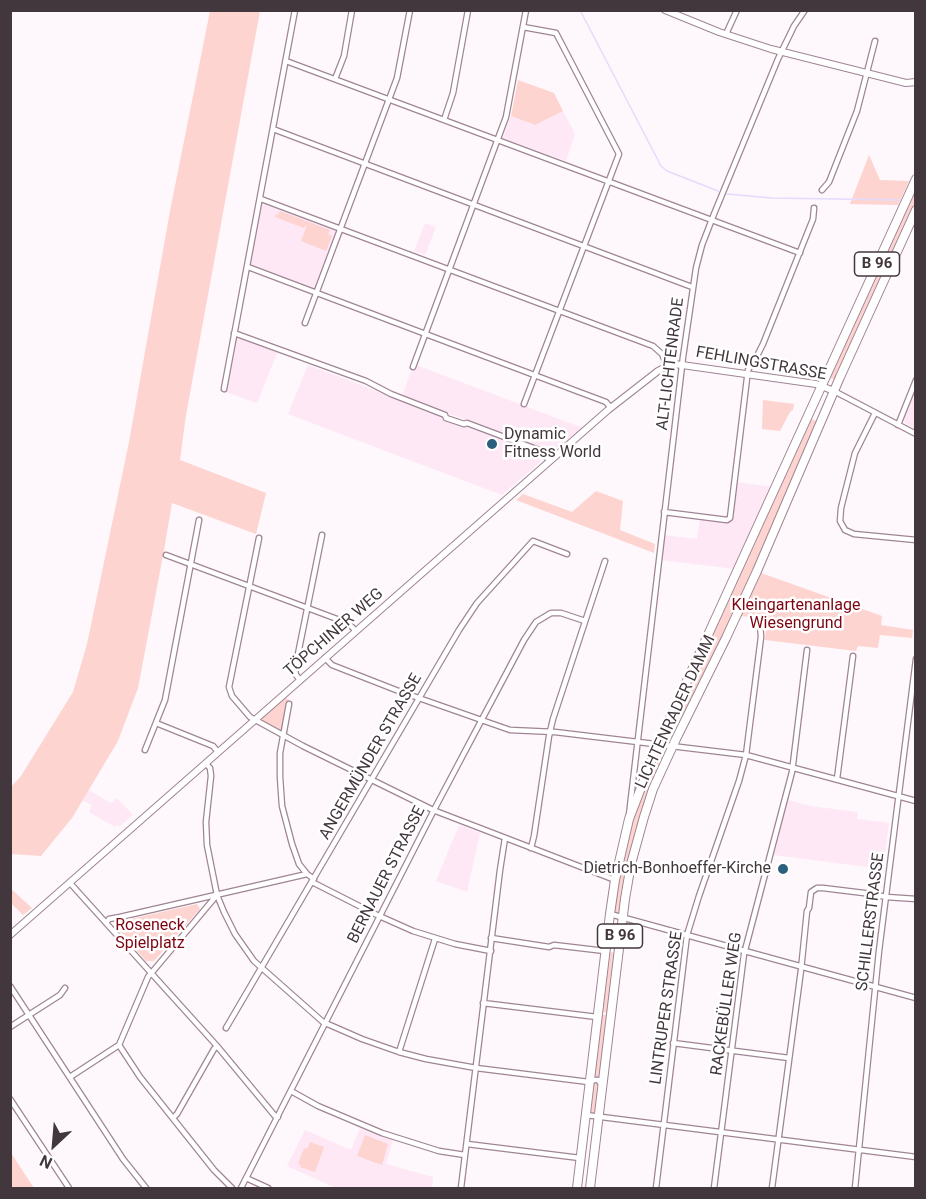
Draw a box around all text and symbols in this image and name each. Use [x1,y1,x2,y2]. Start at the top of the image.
road number: B 96 [854,252,900,276]
street label: ALT-LICHTENRADE [653,297,689,431]
street label: FEHLINGSTRASSE [694,343,828,385]
place label: Dynamic Fitness World [504,425,601,463]
marker: Dynamic Fitness World [485,437,499,451]
street label: TÖPCHINER WEG [280,585,388,681]
park label: Kleingartenanlage Wiesengrund [732,596,860,634]
street label: LICHTENRADER DAMM [632,632,720,792]
street label: ANGERMÜNDER STRASSE [316,671,426,843]
street label: BERNAUER STRASSE [344,803,430,947]
street label: SCHILLERSTRASSE [853,852,889,992]
place label: Dietrich-Bonhoeffer-Kirche [583,859,771,879]
marker: Dietrich-Bonhoeffer-Kirche [776,862,790,876]
park label: Roseneck Spielplatz [115,916,185,954]
road number: B 96 [598,924,642,948]
street label: LINTRUPER STRASSE [647,930,687,1086]
street label: RACKEBÜLLER WEG [707,931,747,1077]
north arrow [24,1115,84,1175]
text: N [37,1151,55,1173]

